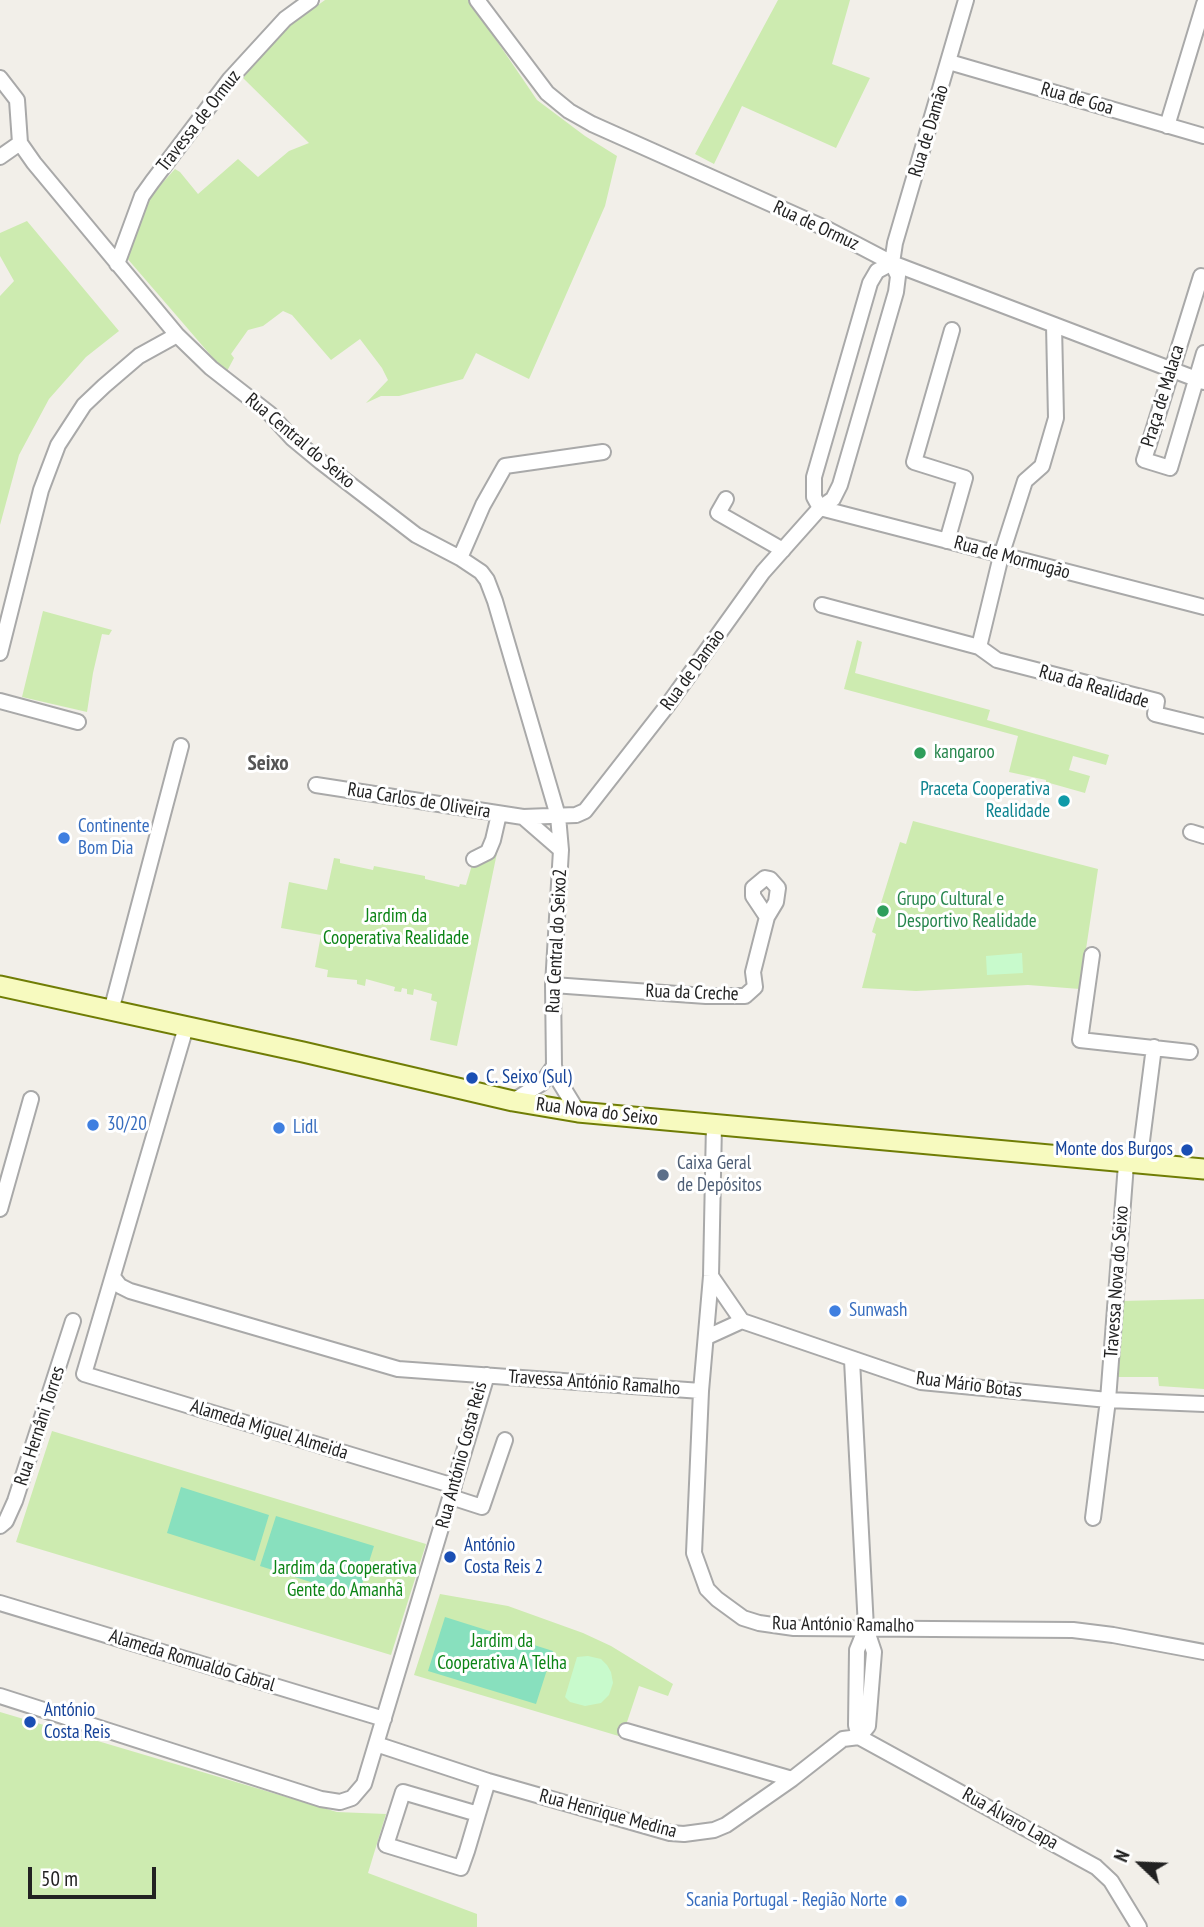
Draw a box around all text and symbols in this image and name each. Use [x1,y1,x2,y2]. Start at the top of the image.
street label: Travessa de Ormuz [152,66,246,176]
street label: Rua de Goa [1038,78,1116,120]
street label: Rua de Damão [904,82,954,180]
street label: Rua de Ormuz [769,196,863,256]
street label: Praça de Malaca [1137,342,1189,450]
street label: Rua Central do Seixo [241,389,359,493]
street label: Rua de Mormugão [951,532,1073,584]
street label: Rua de Damão [656,625,730,715]
street label: Rua da Realidade [1036,660,1152,714]
place label: kangaroo [934,742,995,764]
marker: kangaroo [912,745,928,761]
district label: Seixo [247,751,289,777]
street label: Rua Carlos de Oliveira [346,778,492,824]
place label: Praceta Cooperativa Realidade [920,779,1050,823]
marker: Praceta Cooperativa Realidade [1056,793,1072,809]
place label: Continente Bom Dia [78,816,150,860]
marker: Continente Bom Dia [56,830,72,846]
street label: Rua Central do Seixo2 [542,868,572,1014]
place label: Grupo Cultural e Desportivo Realidade [897,889,1037,933]
marker: Grupo Cultural e Desportivo Realidade [875,903,891,919]
park label: Jardim da Cooperativa Realidade [323,906,469,950]
street label: Rua da Creche [645,980,739,1006]
place label: C. Seixo (Sul) [486,1067,572,1089]
marker: C. Seixo (Sul) [464,1070,480,1086]
street label: Rua Nova do Seixo [535,1093,659,1131]
place label: 30/20 [107,1114,147,1136]
marker: 30/20 [85,1117,101,1133]
place label: Lidl [293,1117,318,1139]
marker: Lidl [271,1120,287,1136]
place label: Monte dos Burgos [1055,1139,1173,1161]
marker: Monte dos Burgos [1179,1142,1195,1158]
place label: Caixa Geral de Depósitos [677,1153,762,1197]
marker: Caixa Geral de Depósitos [655,1167,671,1183]
street label: Travessa Nova do Seixo [1100,1205,1134,1359]
place label: Sunwash [849,1300,907,1322]
marker: Sunwash [827,1303,843,1319]
street label: Rua Hernâni Torres [10,1363,70,1489]
street label: Travessa António Ramalho [507,1366,681,1400]
street label: Rua Mário Botas [915,1367,1023,1403]
street label: Rua António Costa Reis [431,1379,493,1531]
street label: Alameda Miguel Almeida [187,1395,351,1465]
place label: António Costa Reis 2 [464,1535,543,1579]
marker: António Costa Reis 2 [442,1549,458,1565]
park label: Jardim da Cooperativa Gente do Amanhã [273,1558,417,1602]
street label: Rua António Ramalho [772,1612,914,1638]
street label: Alameda Romualdo Cabral [106,1625,278,1697]
park label: Jardim da Cooperativa A Telha [437,1631,567,1675]
place label: António Costa Reis [44,1700,110,1744]
marker: António Costa Reis [22,1714,38,1730]
street label: Rua Álvaro Lapa [958,1783,1062,1855]
street label: Rua Henrique Medina [537,1785,679,1843]
north arrow [1106,1829,1176,1899]
text: N [1109,1846,1135,1865]
scale bar [32,1854,159,1898]
text: 50 m [41,1865,78,1892]
place label: Scania Portugal - Região Norte [686,1890,887,1912]
marker: Scania Portugal - Região Norte [893,1893,909,1909]

